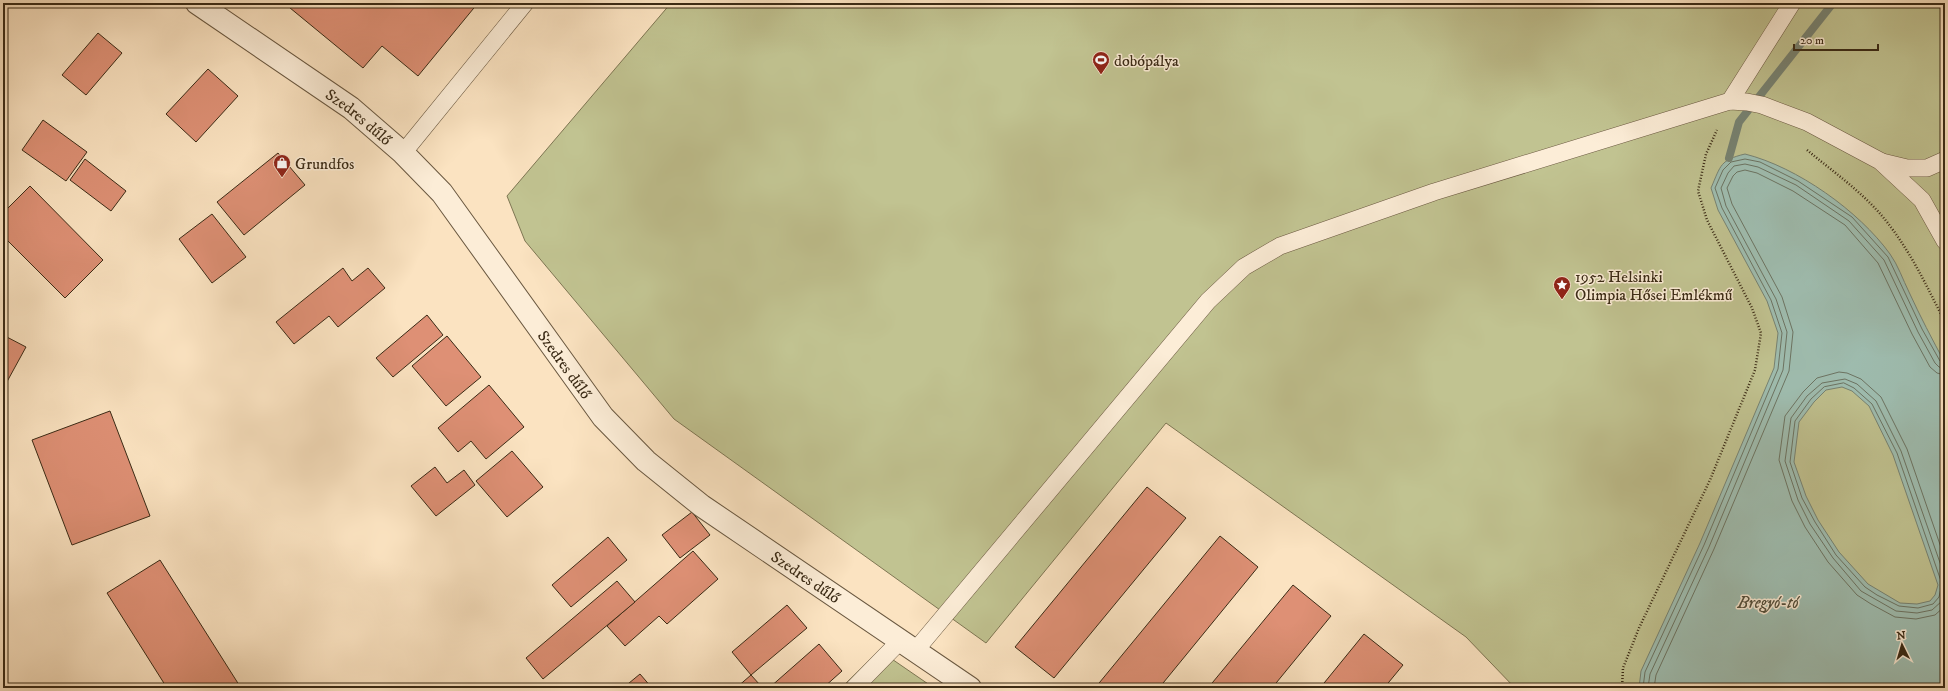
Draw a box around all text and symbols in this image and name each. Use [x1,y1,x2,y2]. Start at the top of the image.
scale bar [1794,26,1878,52]
text: 20 m [1800,33,1824,48]
sports icon: dobópálya [1091,50,1111,75]
place label: dobópálya [1114,51,1179,71]
street label: Szedres dűlő [322,85,396,150]
shop icon: Grundfos [272,153,292,178]
place label: Grundfos [295,154,354,174]
place label: 1952 Helsinki Olimpia Hősei Emlékmű [1575,267,1733,305]
place icon: 1952 Helsinki Olimpia Hősei Emlékmű [1552,275,1572,300]
street label: Szedres dűlő [533,327,596,403]
street label: Szedres dűlő [767,547,844,608]
water label: Bregyó-tó [1736,592,1800,614]
north arrow [1882,625,1922,665]
text: N [1896,629,1906,643]

